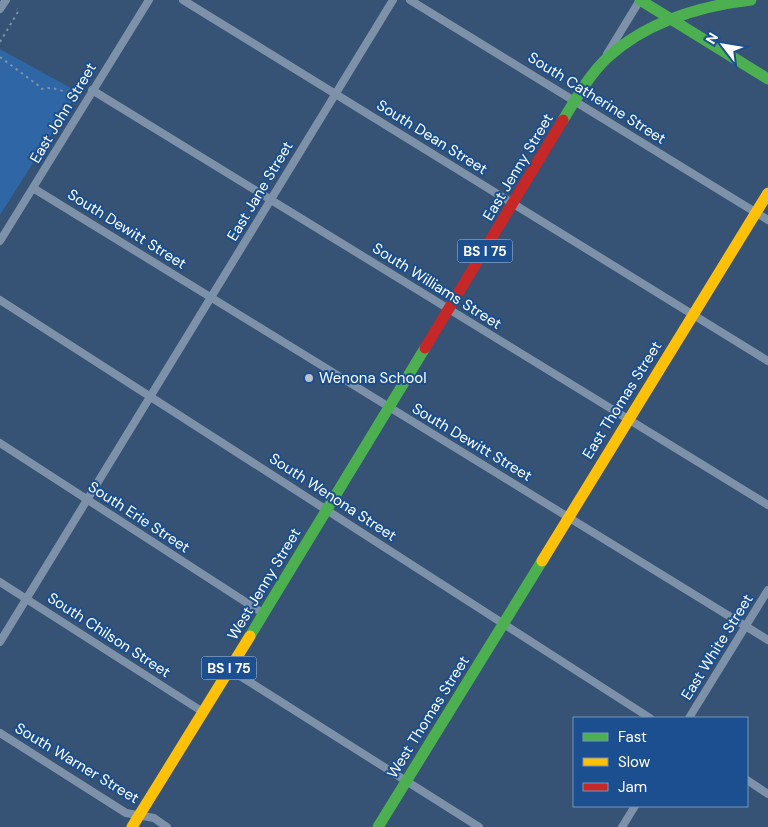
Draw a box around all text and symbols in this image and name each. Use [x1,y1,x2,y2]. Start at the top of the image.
north arrow [698,20,748,70]
text: N [702,29,722,47]
street label: South Catherine Street [524,47,670,149]
street label: East John Street [25,59,101,167]
street label: South Dean Street [373,95,491,179]
street label: East Jenny Street [478,110,558,224]
street label: East Jane Street [222,137,298,245]
street label: South Dewitt Street [64,184,190,274]
street label: South Williams Street [369,238,505,334]
road number: BS I 75 [458,240,512,262]
street label: East Thomas Street [578,337,666,463]
place label: Wenona School [319,368,427,388]
marker: Wenona School [303,372,315,384]
street label: South Dewitt Street [408,398,536,486]
street label: South Wenona Street [266,448,400,546]
street label: South Erie Street [84,477,194,557]
street label: West Jenny Street [223,524,305,644]
street label: South Chilson Street [44,588,174,682]
street label: East White Street [676,590,758,704]
street label: West Thomas Street [382,652,474,782]
road number: BS I 75 [202,656,256,680]
legend [573,717,748,807]
street label: South Warner Street [11,718,143,808]
text: Fast [618,727,647,747]
text: Slow [618,752,651,772]
text: Jam [618,777,647,797]

